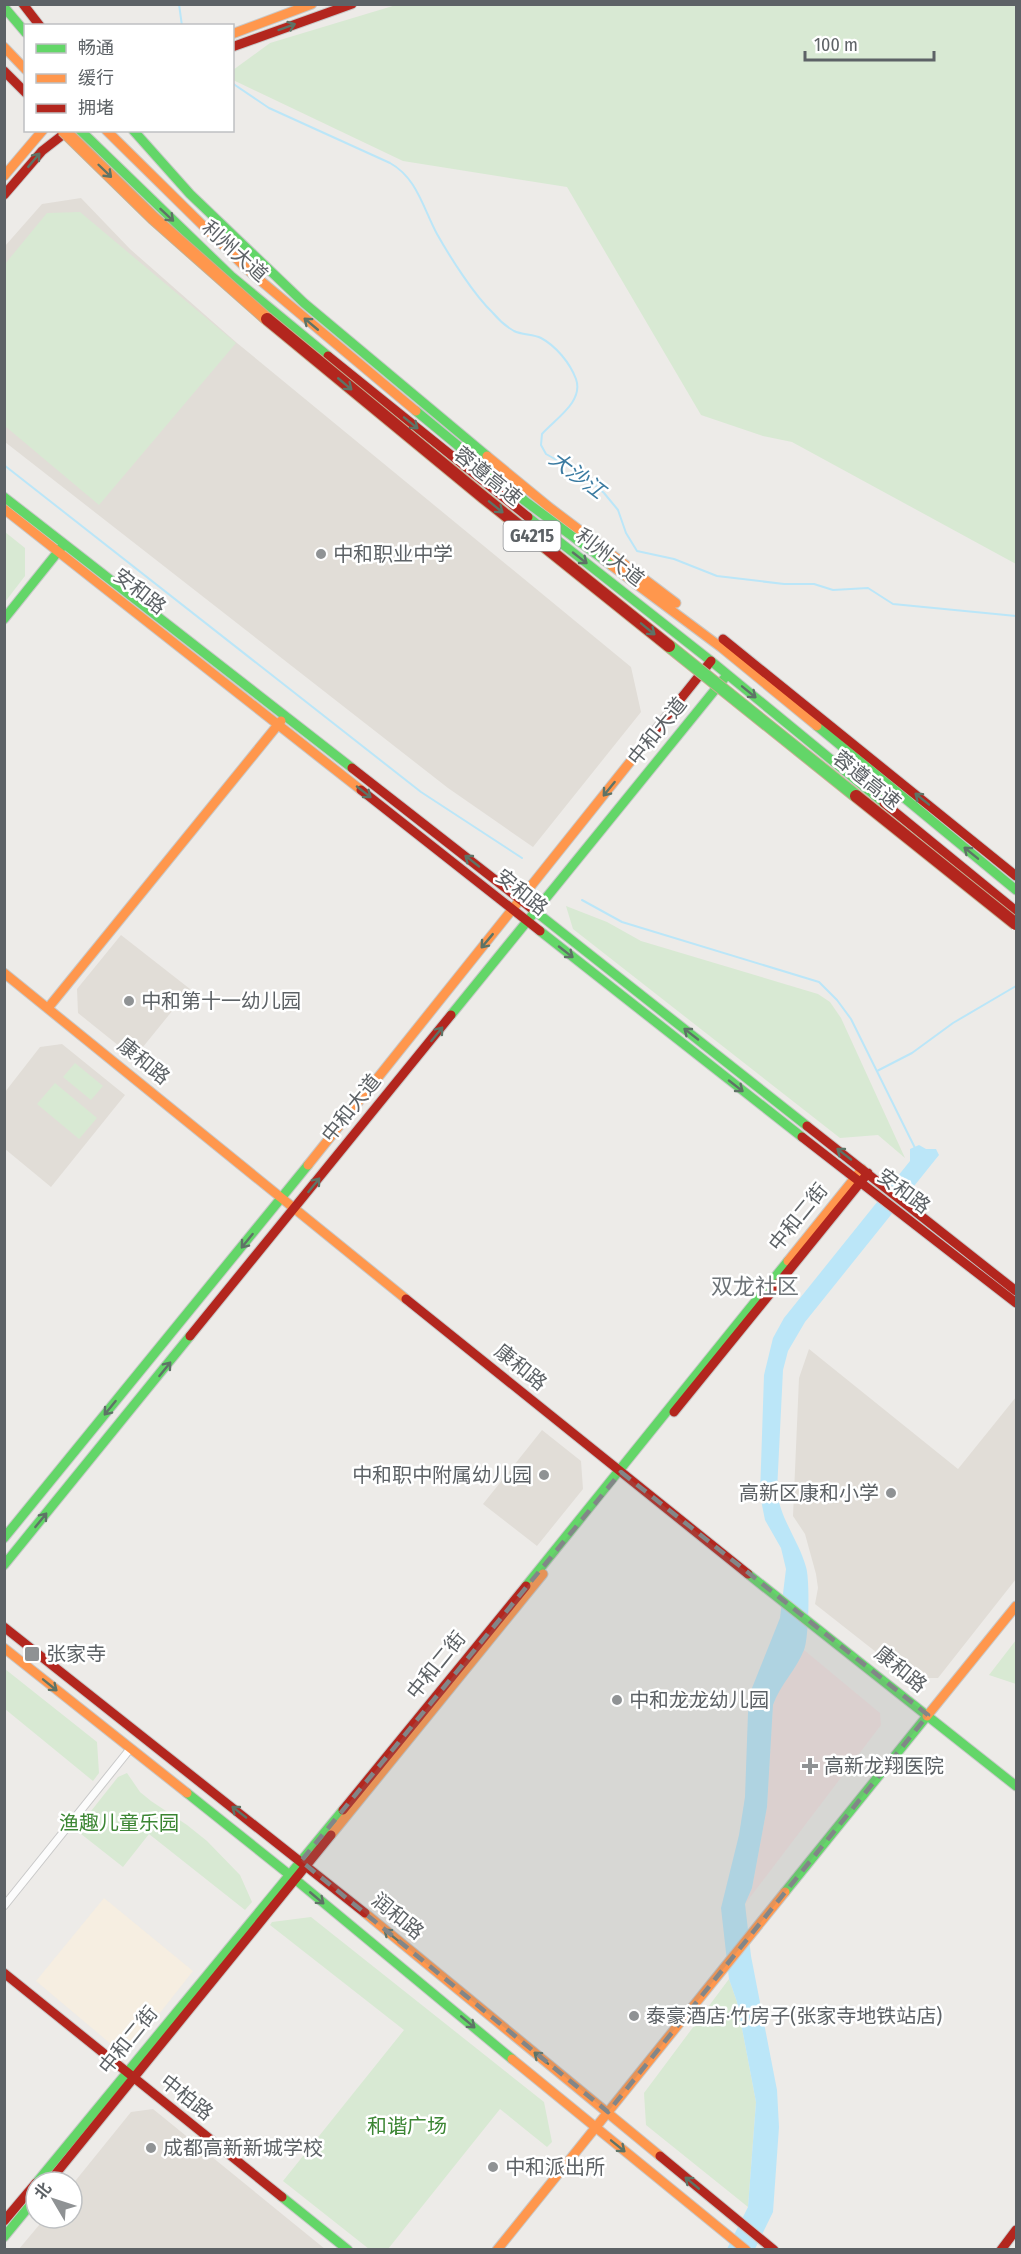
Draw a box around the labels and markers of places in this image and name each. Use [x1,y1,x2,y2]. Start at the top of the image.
place label: 中和职业中学 [333,542,453,566]
marker: 中和职业中学 [314,547,328,561]
place label: 中和第十一幼儿园 [141,989,301,1013]
marker: 中和第十一幼儿园 [122,994,136,1008]
place label: 中和职中附属幼儿园 [352,1463,532,1487]
marker: 中和职中附属幼儿园 [537,1468,551,1482]
place label: 高新区康和小学 [739,1481,879,1505]
marker: 高新区康和小学 [884,1486,898,1500]
place label: 张家寺 [46,1642,106,1666]
marker: 张家寺 [23,1645,41,1663]
place label: 中和龙龙幼儿园 [629,1688,769,1712]
marker: 中和龙龙幼儿园 [610,1693,624,1707]
place label: 高新龙翔医院 [824,1754,944,1778]
marker: 高新龙翔医院 [801,1757,819,1775]
place label: 泰豪酒店·竹房子(张家寺地铁站店) [646,2004,942,2028]
marker: 泰豪酒店·竹房子(张家寺地铁站店) [627,2009,641,2023]
place label: 成都高新新城学校 [163,2136,323,2160]
marker: 成都高新新城学校 [144,2141,158,2155]
place label: 中和派出所 [505,2155,605,2179]
marker: 中和派出所 [486,2160,500,2174]

